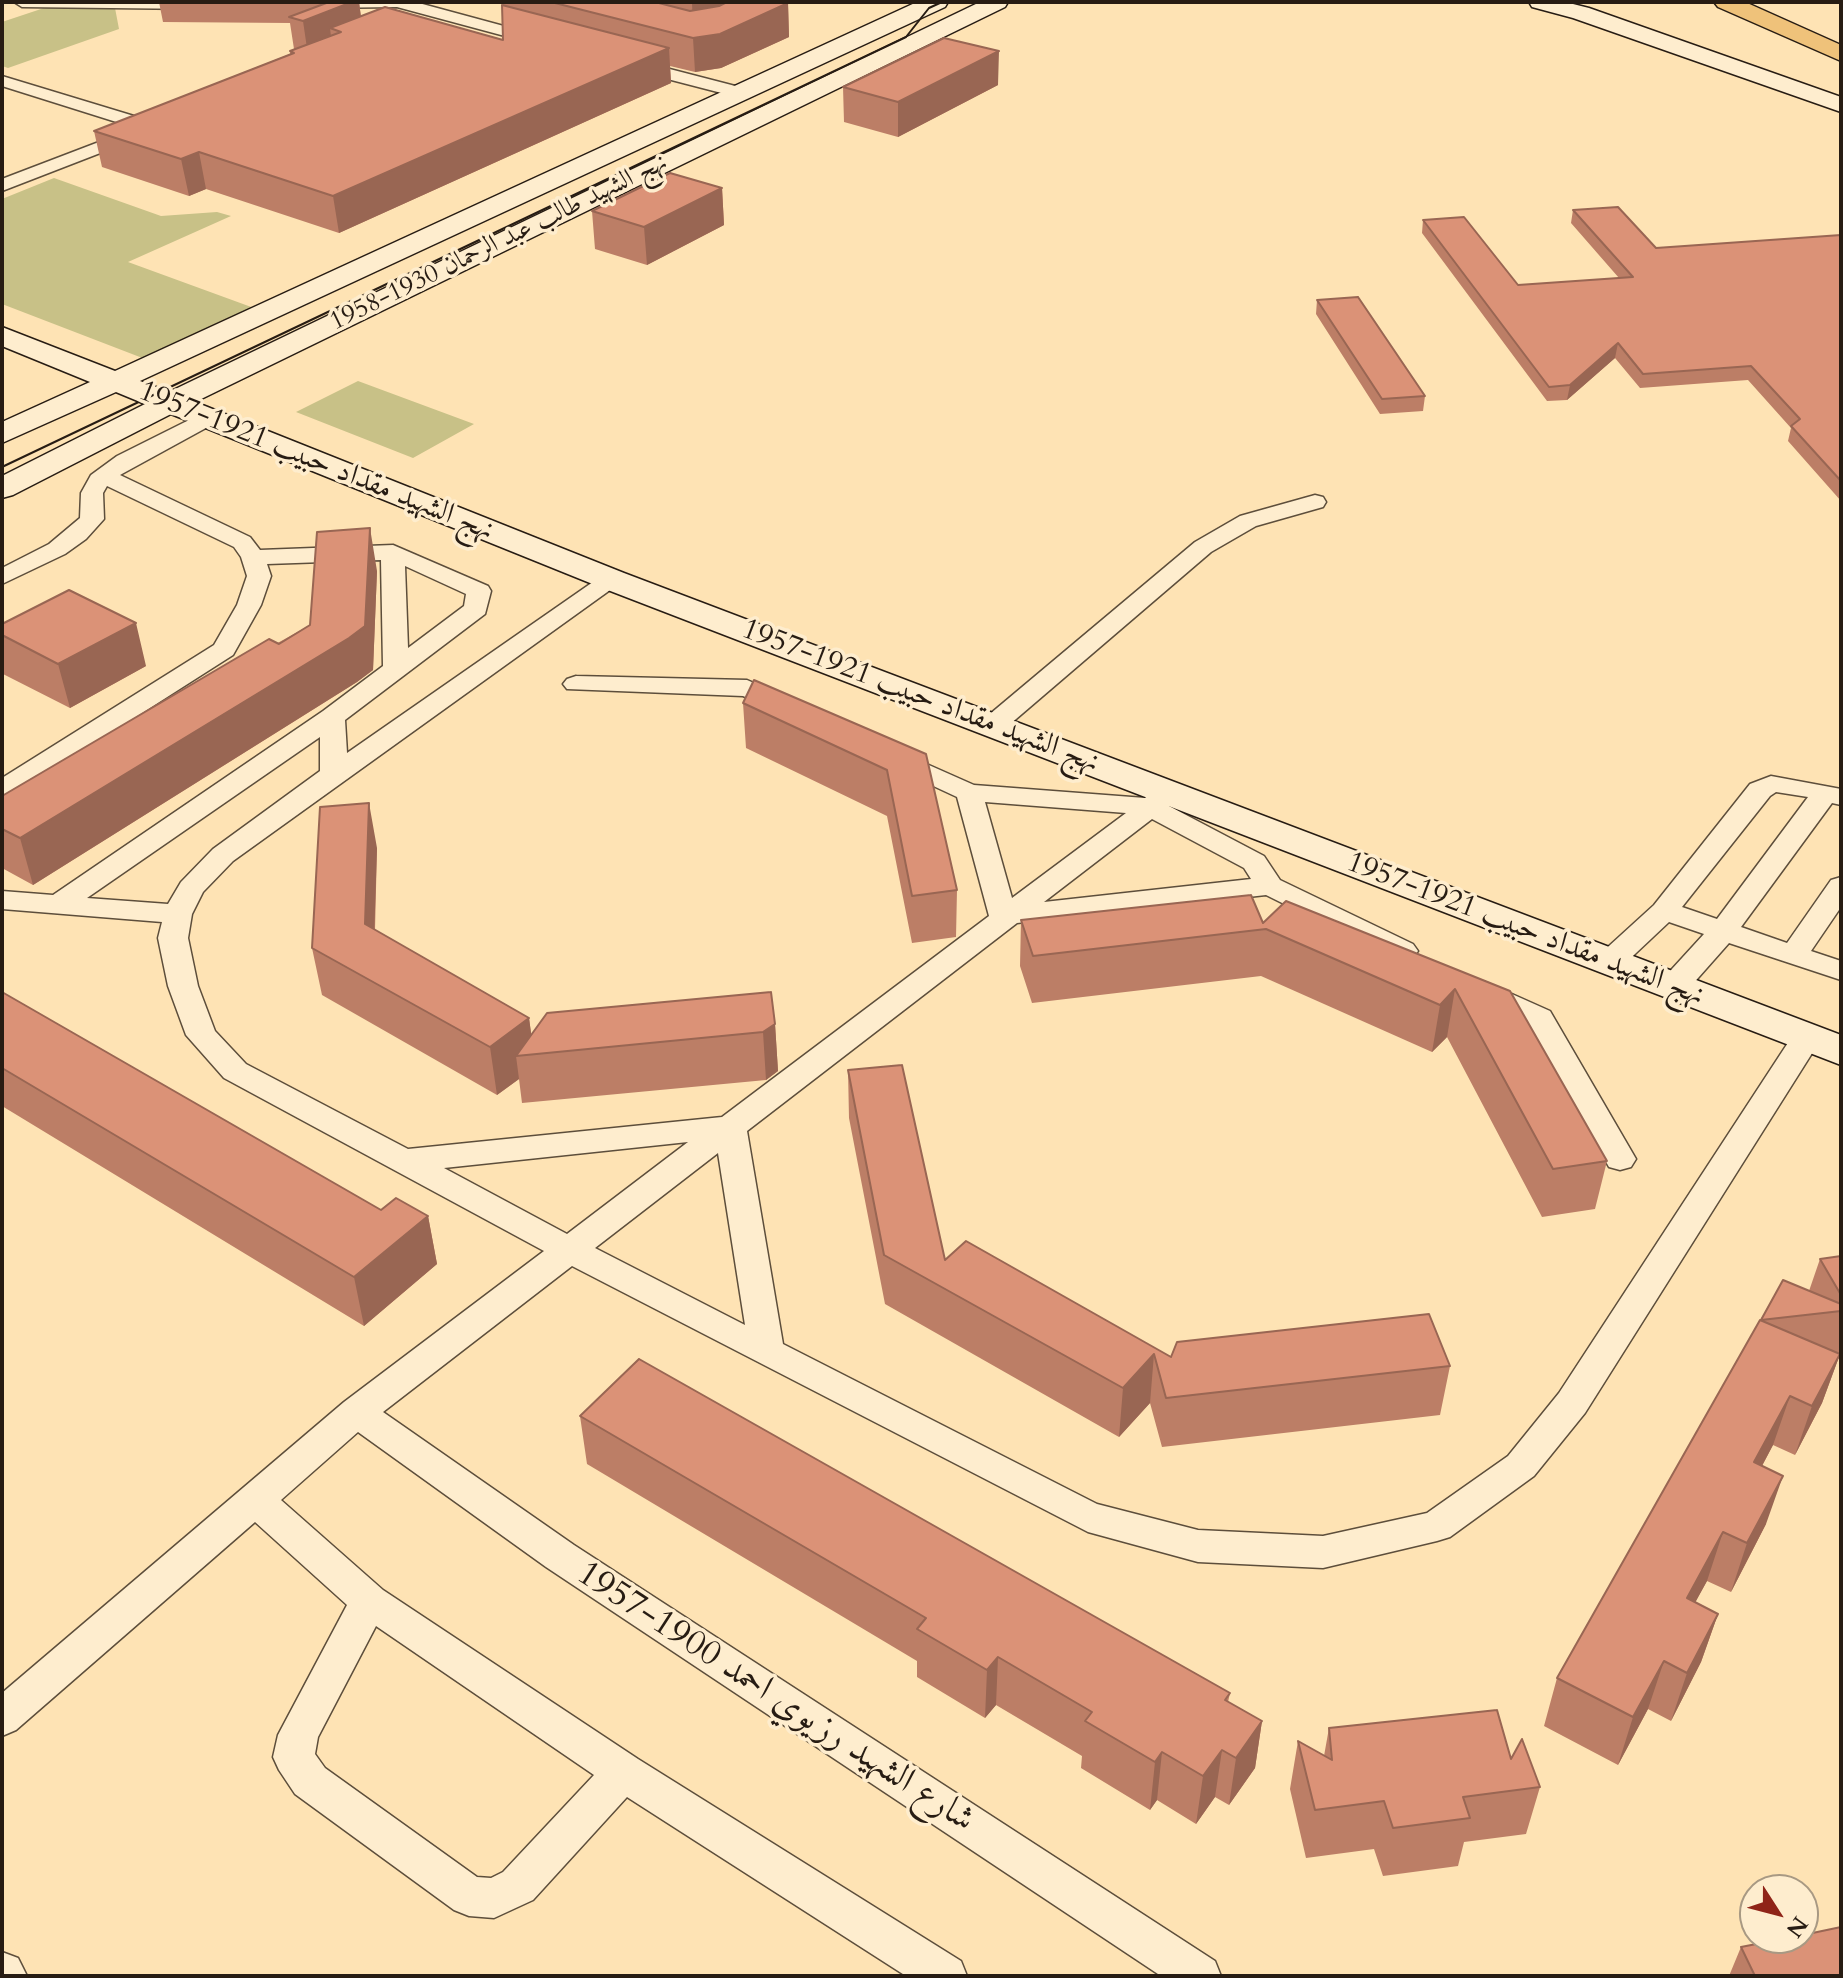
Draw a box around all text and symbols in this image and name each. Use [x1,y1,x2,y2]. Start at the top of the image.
street label: نهج الشهيد طالب عبد الرحمان 1930-1958 [325,147,673,339]
street label: نهج الشهيد مقداد حبيب 1921-1957 [133,374,499,550]
street label: نهج الشهيد مقداد حبيب 1921-1957 [736,612,1104,782]
street label: نهج الشهيد مقداد حبيب 1921-1957 [1341,845,1709,1015]
street label: شارع الشهيد رزيوي احمد 1900-1957 [568,1553,982,1843]
north arrow [1739,1874,1819,1954]
text: N [1779,1910,1815,1943]

